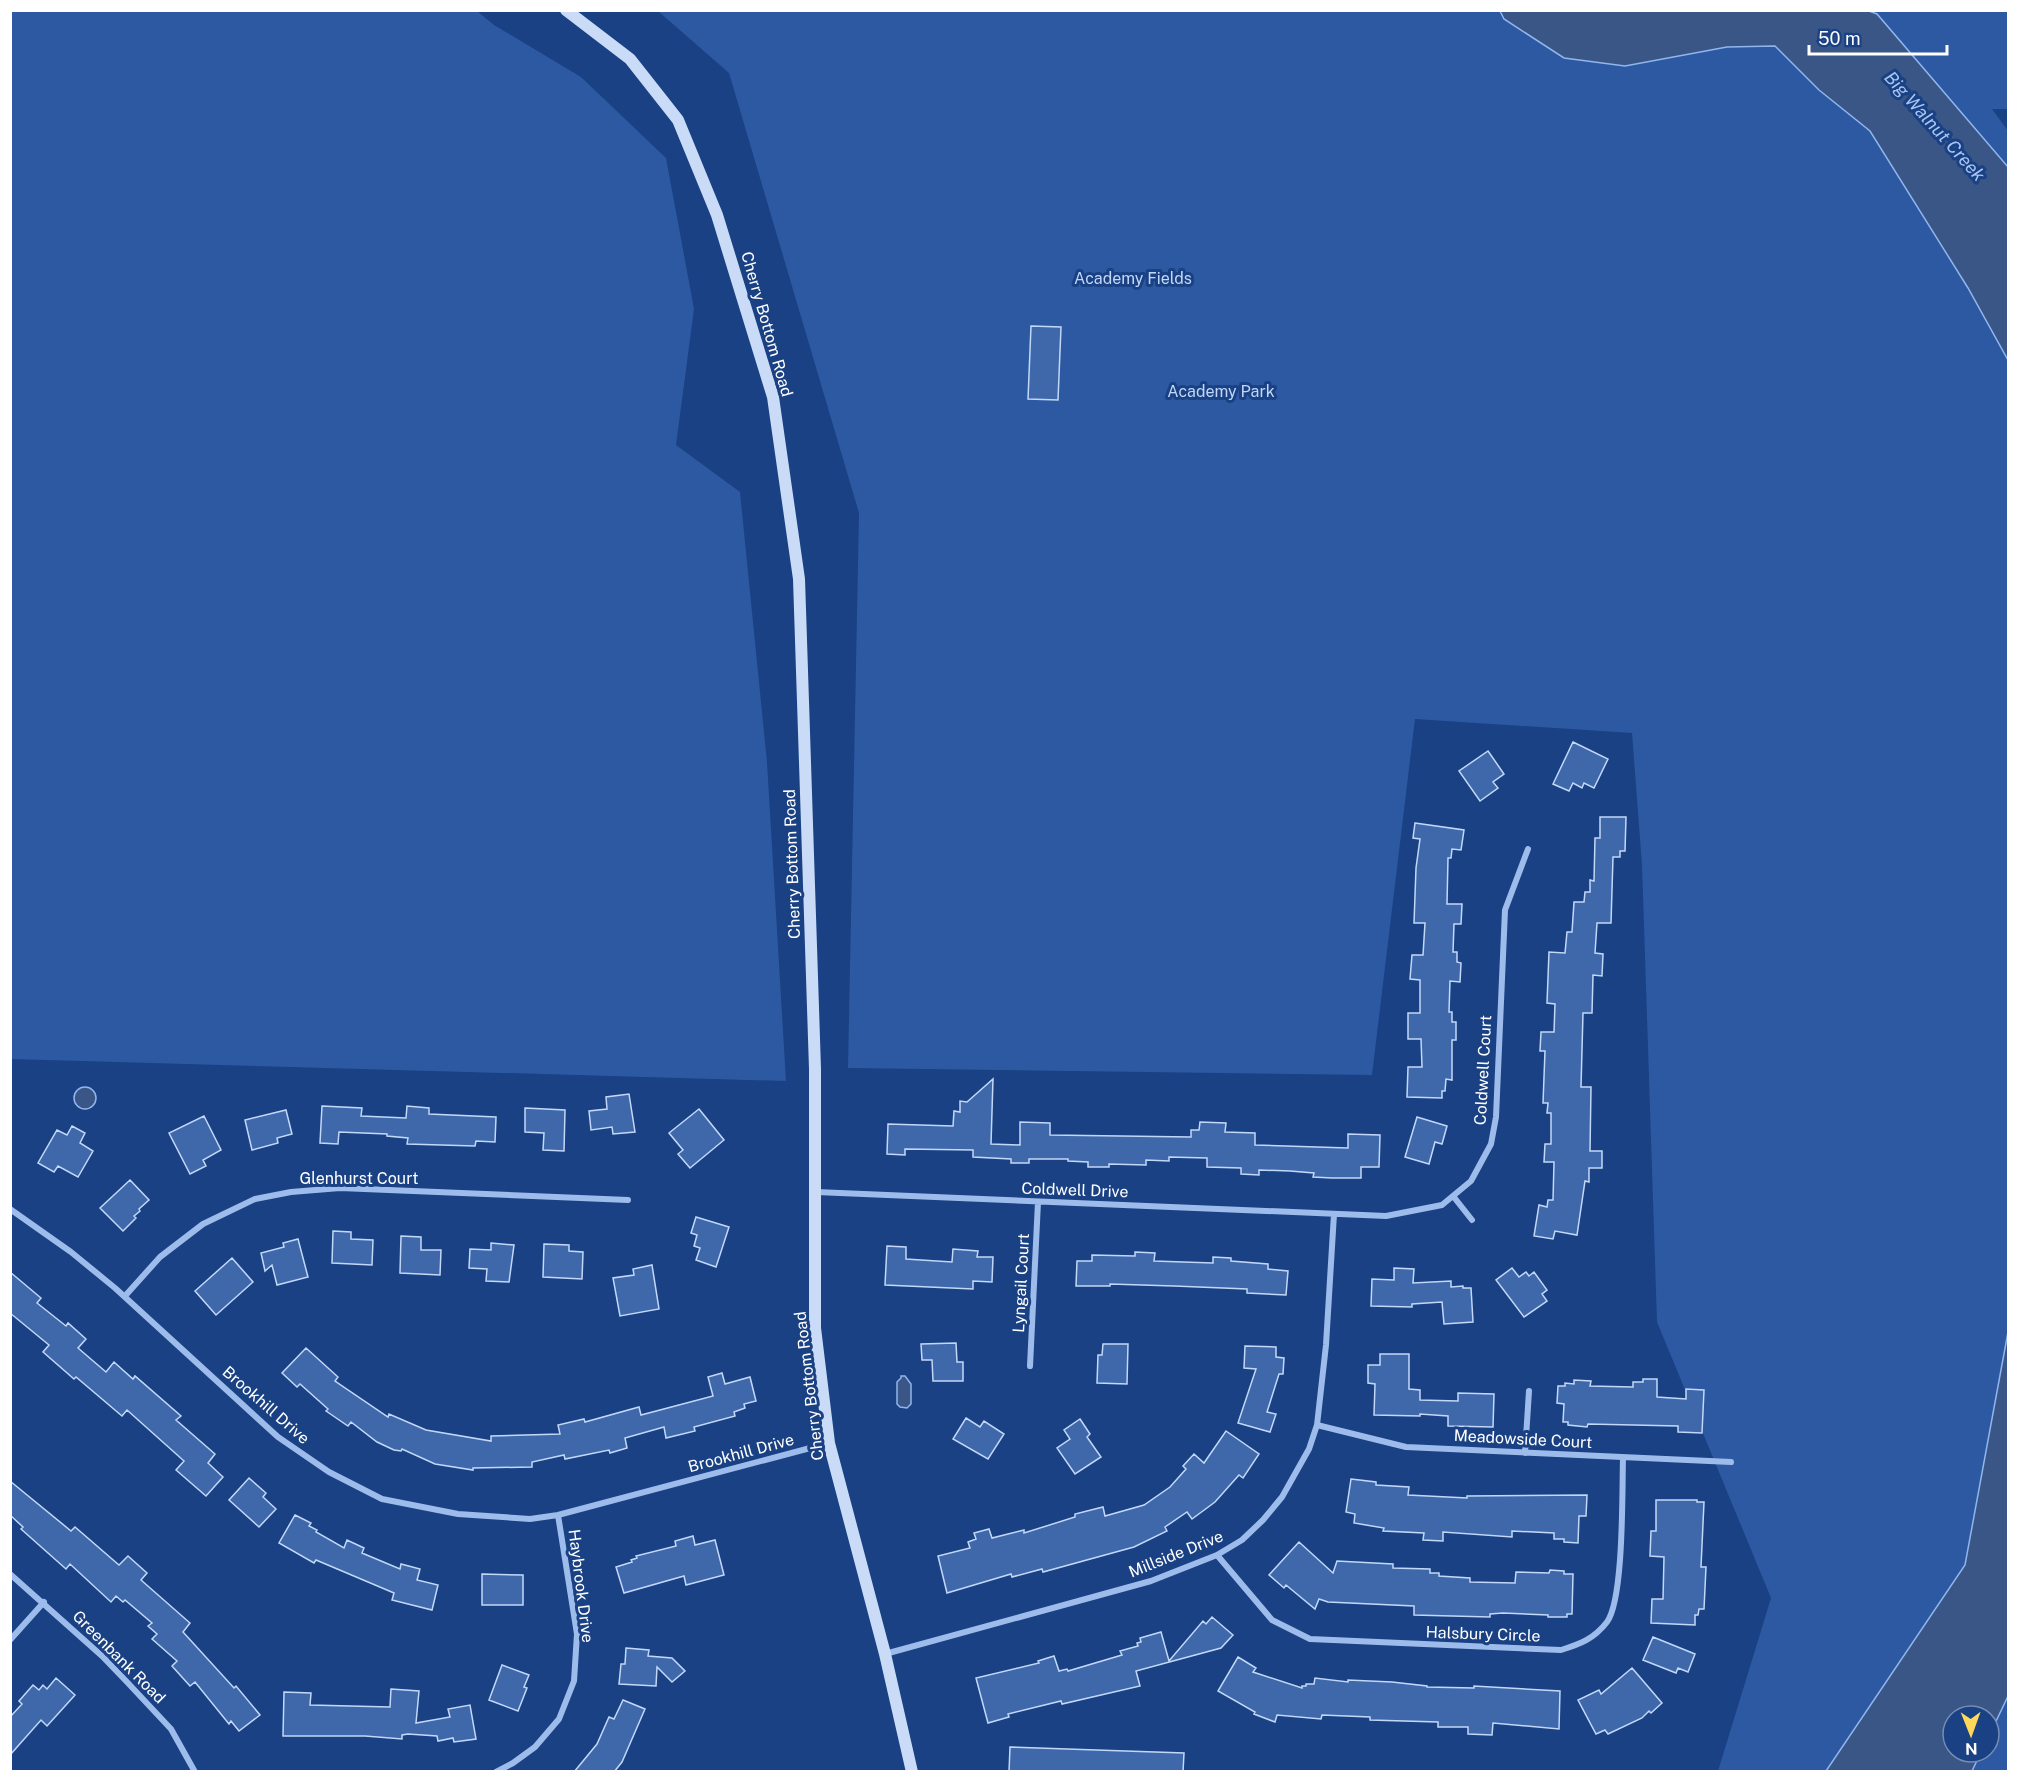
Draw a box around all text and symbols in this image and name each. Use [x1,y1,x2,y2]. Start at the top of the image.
scale bar [1809,18,1947,56]
text: 50 m [1818,28,1861,49]
water label: Big Walnut Creek [1880,67,1990,185]
street label: Cherry Bottom Road [737,249,797,399]
park label: Academy Fields [1074,269,1192,288]
park label: Academy Park [1167,382,1275,401]
street label: Cherry Bottom Road [780,789,804,939]
street label: Coldwell Court [1471,1014,1495,1126]
street label: Glenhurst Court [300,1169,418,1188]
street label: Coldwell Drive [1021,1179,1129,1201]
street label: Lyngail Court [1009,1233,1033,1333]
street label: Cherry Bottom Road [790,1310,828,1462]
street label: Brookhill Drive [219,1362,313,1448]
street label: Meadowside Court [1453,1426,1593,1452]
street label: Brookhill Drive [686,1430,796,1476]
street label: Millside Drive [1126,1526,1226,1582]
street label: Haybrook Drive [565,1528,597,1644]
street label: Greenbank Road [69,1607,169,1707]
street label: Halsbury Circle [1425,1623,1541,1645]
north arrow [1941,1704,2001,1764]
text: N [1965,1739,1978,1758]

